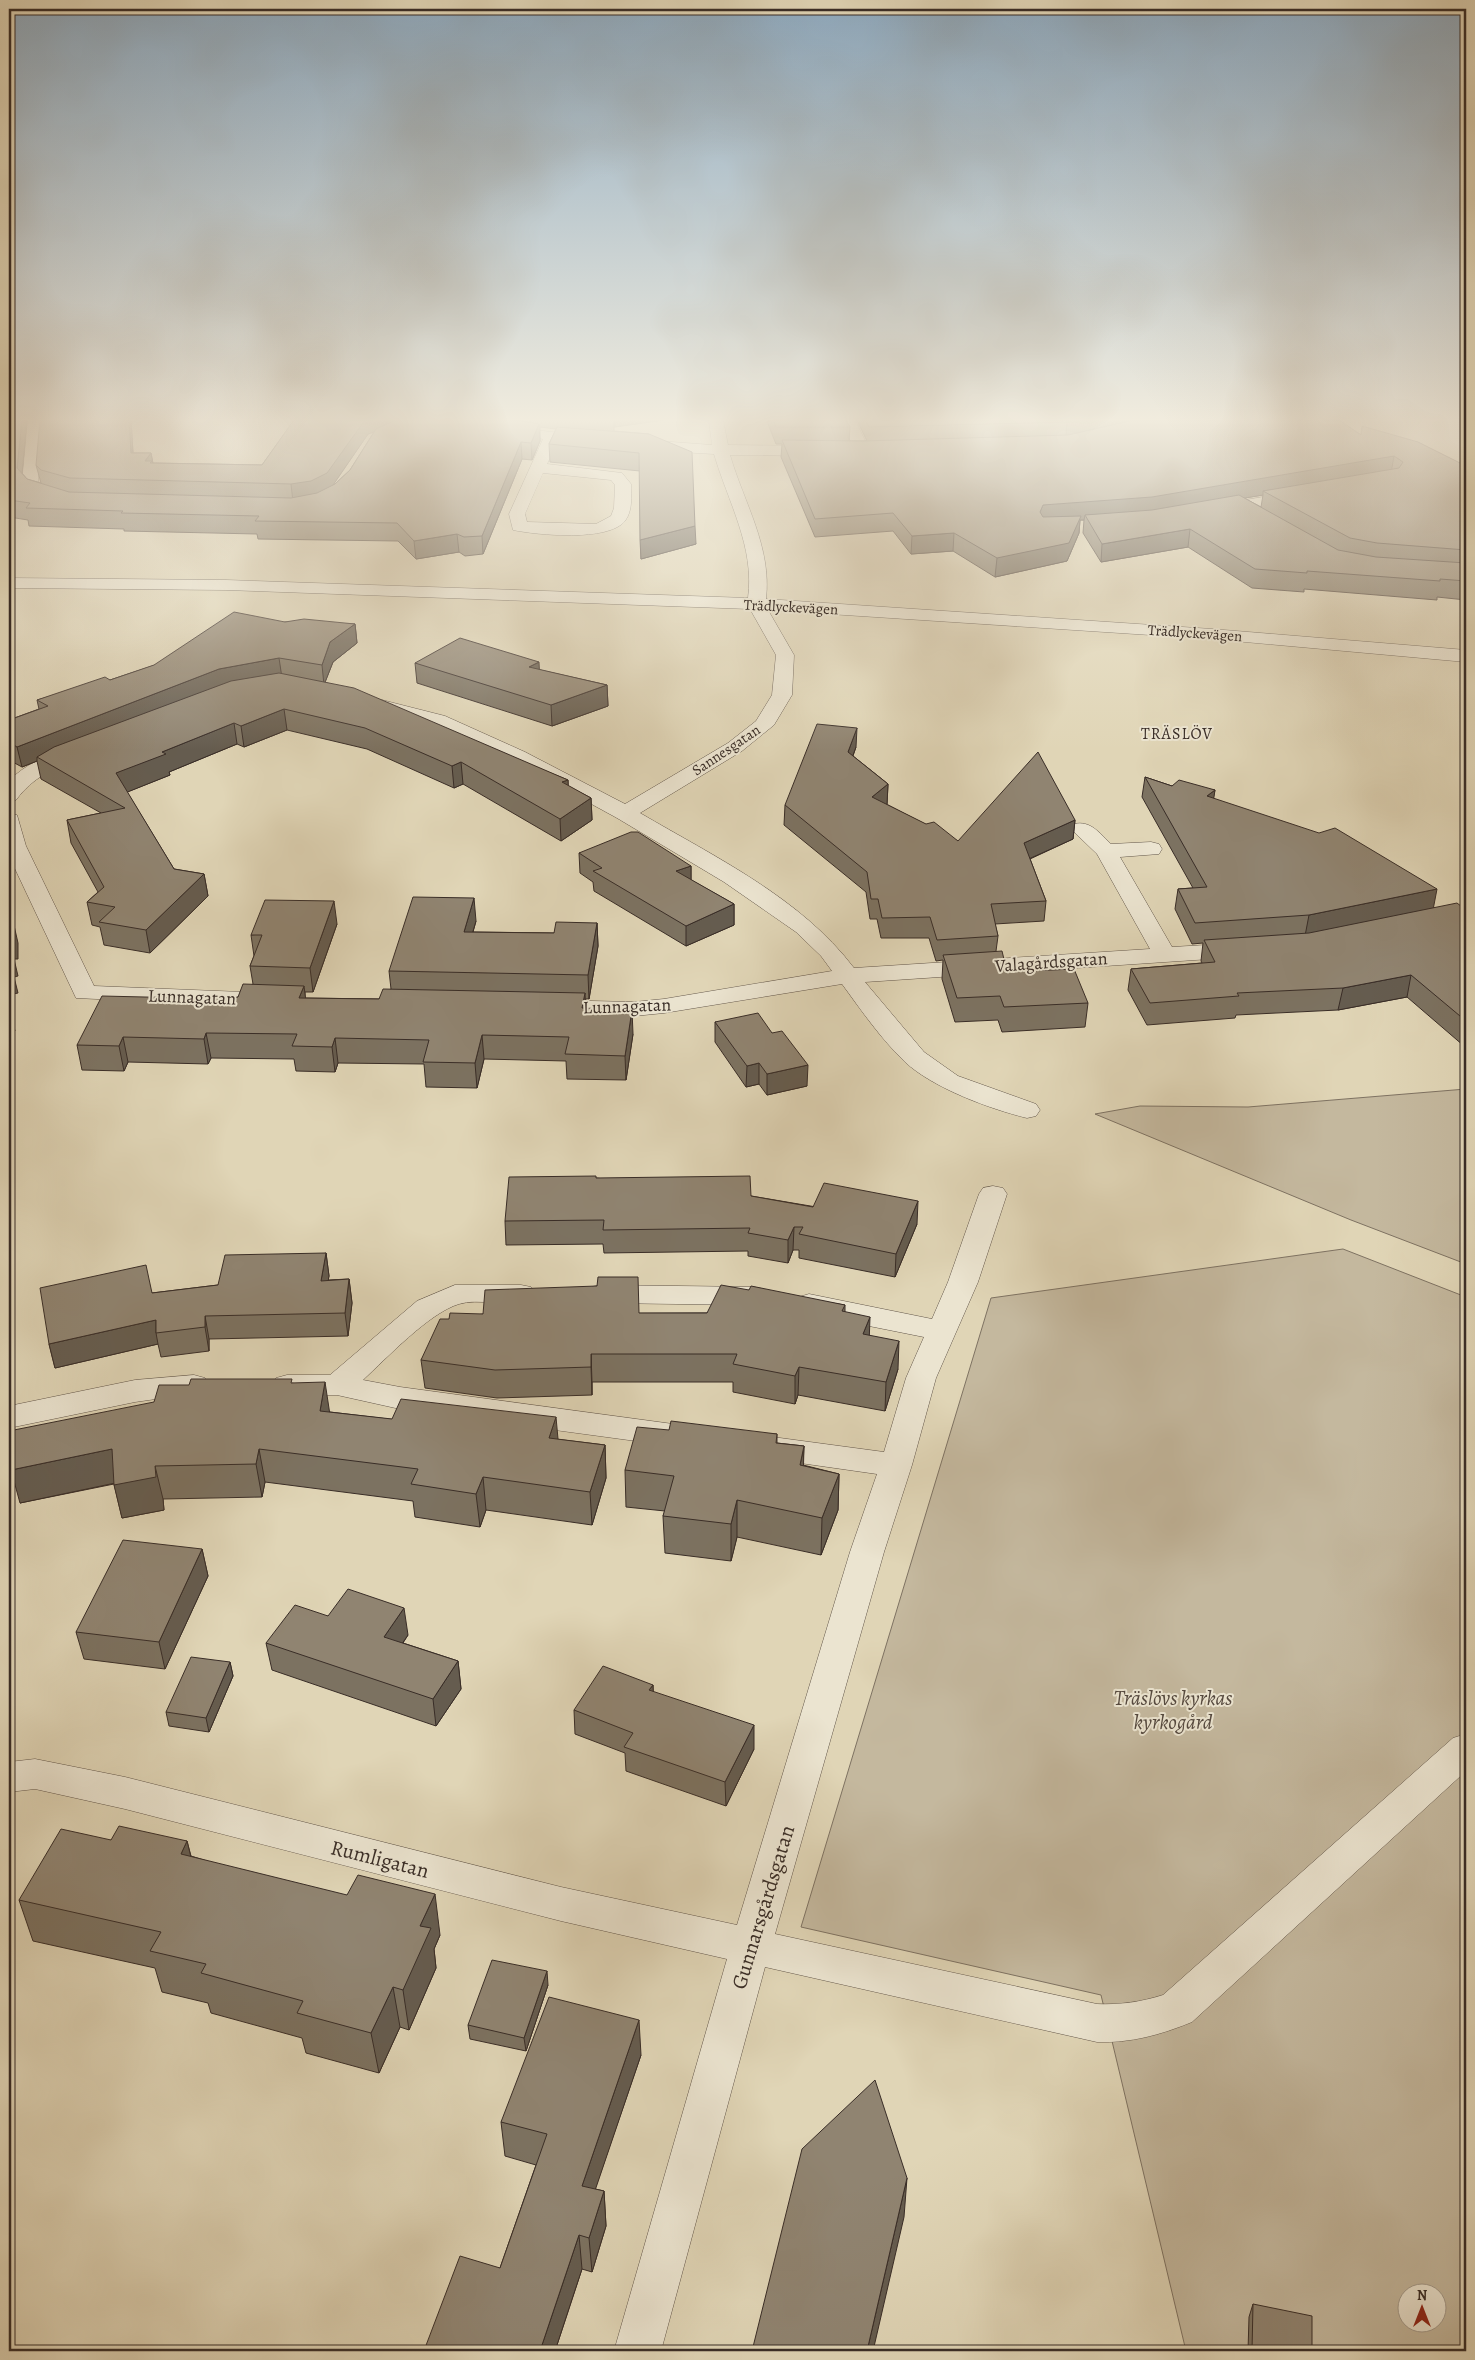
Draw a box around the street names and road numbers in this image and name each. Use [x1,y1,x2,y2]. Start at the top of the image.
street label: Trädlyckevägen [743,595,839,619]
street label: Trädlyckevägen [1147,620,1243,646]
street label: Sannesgatan [688,720,764,780]
street label: Valagårdsgatan [993,946,1108,978]
street label: Lunnagatan [147,983,237,1011]
street label: Lunnagatan [582,992,672,1020]
street label: Gunnarsgårdsgatan [725,1822,801,1992]
street label: Rumligatan [328,1833,432,1885]

